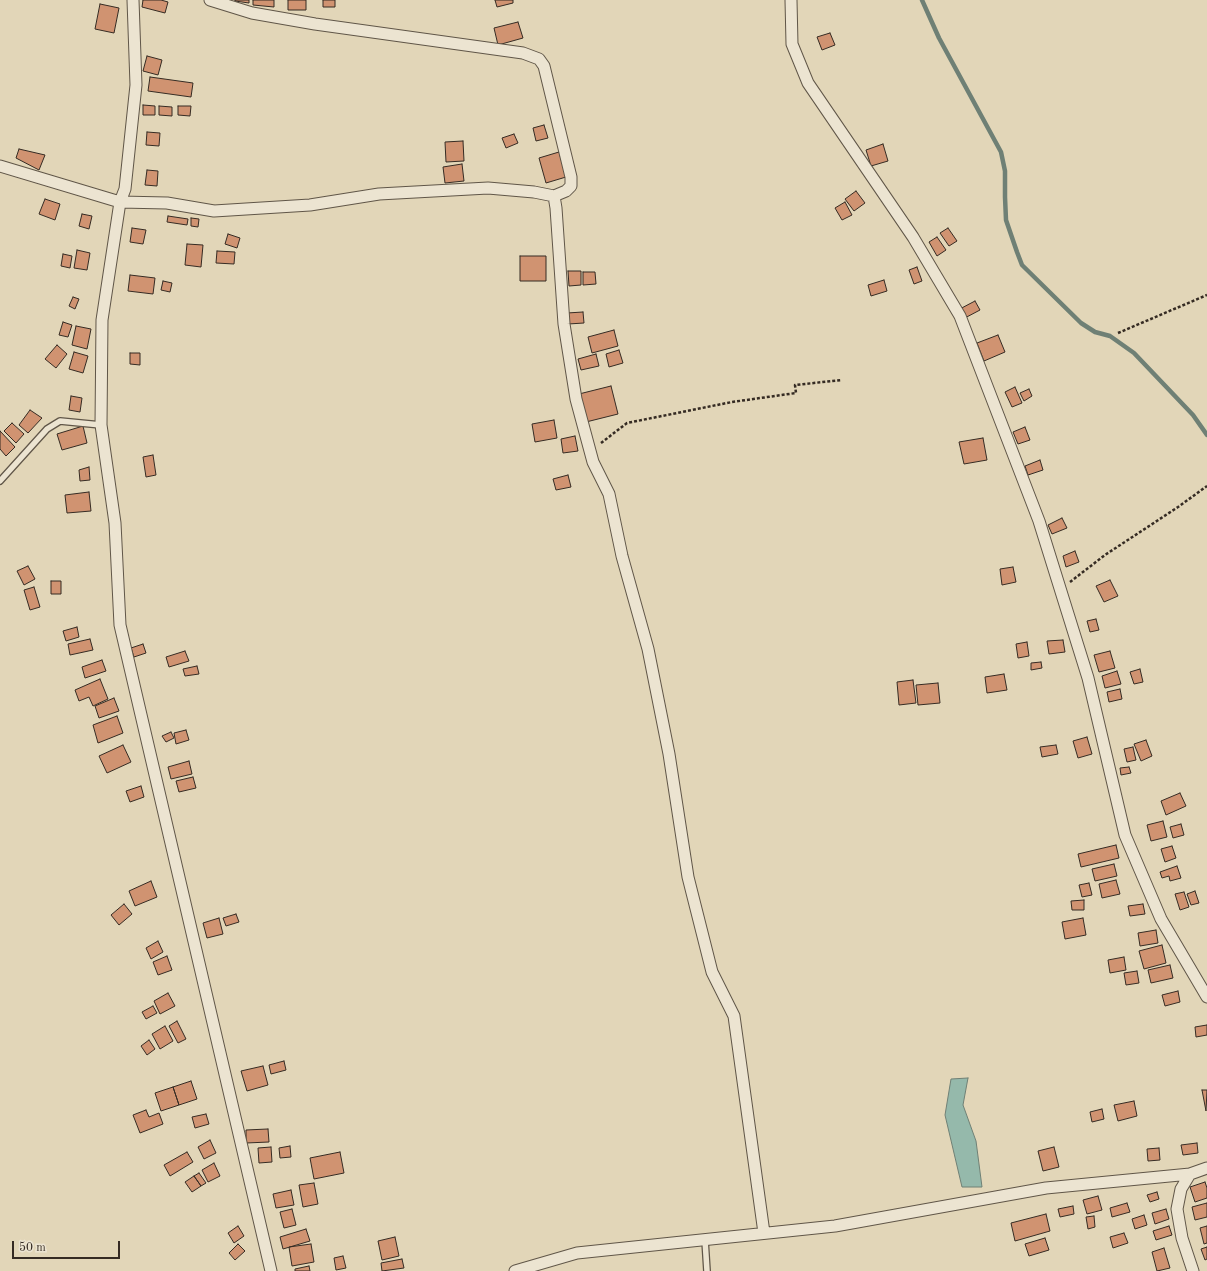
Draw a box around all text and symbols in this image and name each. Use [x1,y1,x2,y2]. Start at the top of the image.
scale bar [14,1233,122,1259]
text: 50 m [19,1242,46,1254]

